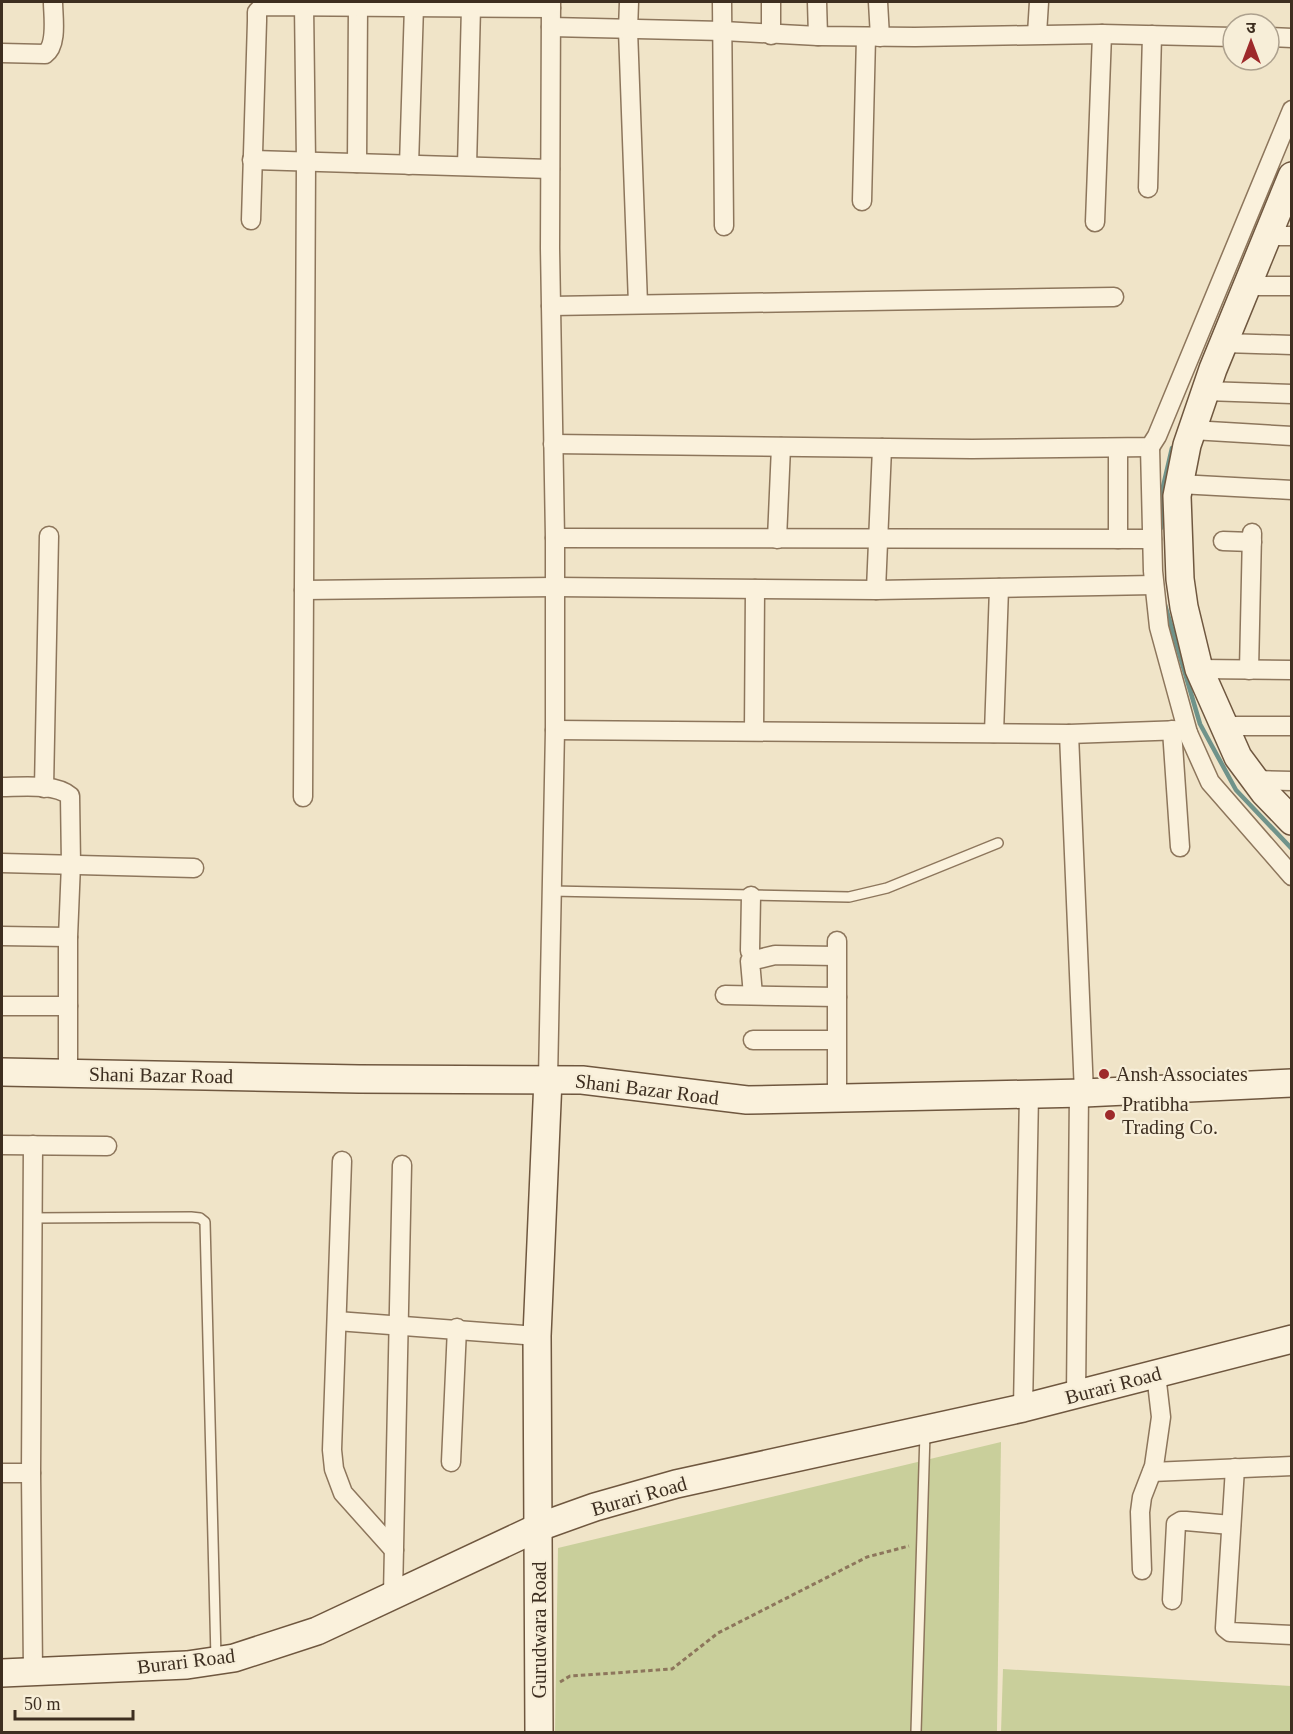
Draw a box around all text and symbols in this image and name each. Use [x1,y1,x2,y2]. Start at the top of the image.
north arrow [1221,12,1281,72]
text: उ [1246,19,1256,36]
street label: Shani Bazar Road [89,1063,233,1087]
place label: Ansh Associates [1116,1063,1248,1085]
marker: Ansh Associates [1097,1067,1111,1081]
street label: Shani Bazar Road [574,1069,720,1109]
place label: Pratibha Trading Co. [1122,1093,1218,1139]
marker: Pratibha Trading Co. [1103,1108,1117,1122]
street label: Burari Road [1063,1362,1163,1408]
street label: Burari Road [589,1472,689,1520]
street label: Gurudwara Road [528,1561,550,1699]
street label: Burari Road [136,1644,236,1678]
scale bar [15,1683,134,1721]
text: 50 m [24,1694,61,1714]

